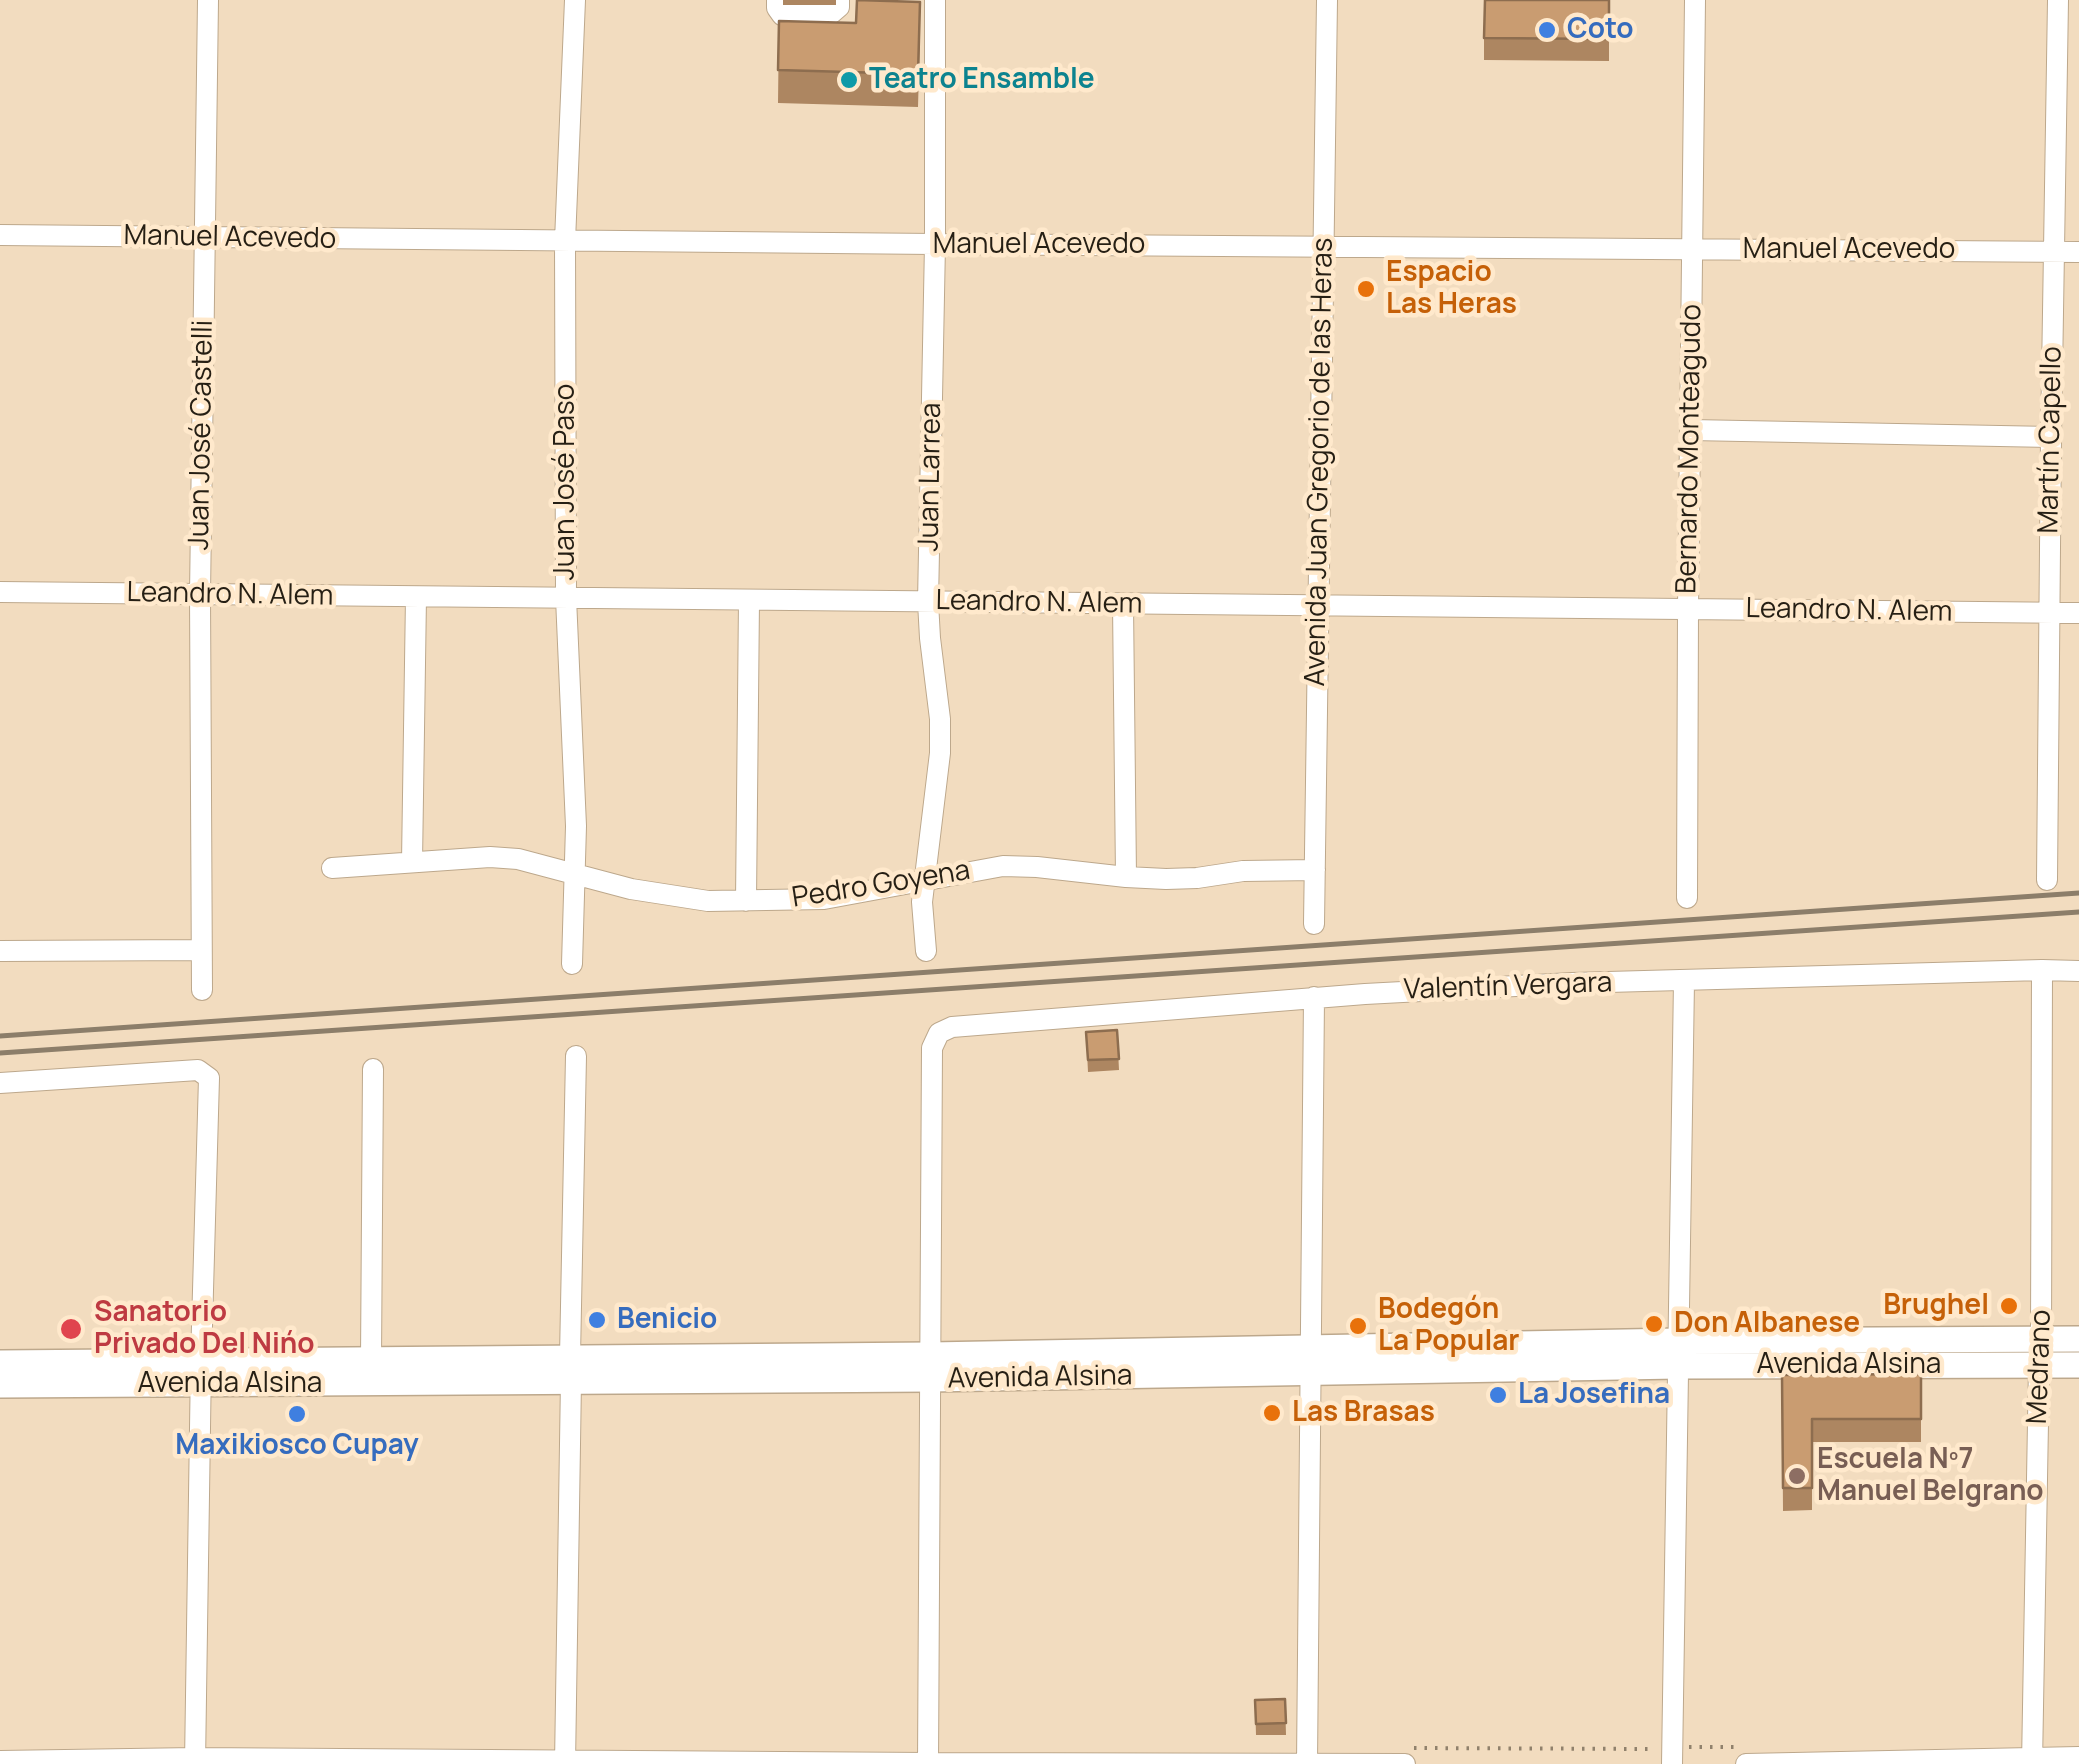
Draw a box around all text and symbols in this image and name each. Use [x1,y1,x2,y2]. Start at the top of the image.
place label: Coto [1567,13,1634,47]
marker: Coto [1536,19,1558,41]
place label: Teatro Ensamble [869,63,1095,97]
marker: Teatro Ensamble [838,69,860,91]
street label: Manuel Acevedo [123,219,337,257]
street label: Manuel Acevedo [933,228,1145,262]
street label: Manuel Acevedo [1743,233,1955,267]
street label: Avenida Juan Gregorio de las Heras [1299,237,1341,687]
place label: Espacio Las Heras [1386,256,1517,322]
marker: Espacio Las Heras [1355,278,1377,300]
street label: Bernardo Monteagudo [1671,304,1709,594]
street label: Juan José Castelli [183,320,221,550]
street label: Martín Capello [2033,346,2069,534]
street label: Juan José Paso [549,384,583,580]
street label: Juan Larrea [913,402,949,552]
street label: Leandro N. Alem [126,576,334,614]
street label: Leandro N. Alem [935,584,1143,622]
street label: Leandro N. Alem [1745,592,1953,630]
street label: Pedro Goyena [790,854,972,916]
street label: Valentín Vergara [1403,967,1613,1007]
place label: Brughel [1883,1289,1989,1323]
place label: Bodegón La Popular [1378,1293,1520,1359]
marker: Brughel [1998,1295,2020,1317]
place label: Sanatorio Privado Del Nińo [94,1296,315,1362]
place label: Benicio [617,1303,717,1337]
place label: Don Albanese [1674,1307,1860,1341]
marker: Benicio [586,1309,608,1331]
street label: Medrano [2021,1309,2059,1425]
marker: Don Albanese [1643,1313,1665,1335]
marker: Bodegón La Popular [1347,1315,1369,1337]
marker: Sanatorio Privado Del Nińo [58,1316,84,1342]
street label: Avenida Alsina [1757,1348,1941,1382]
street label: Avenida Alsina [947,1360,1133,1396]
street label: Avenida Alsina [138,1367,322,1401]
place label: La Josefina [1518,1378,1670,1412]
marker: La Josefina [1487,1384,1509,1406]
place label: Las Brasas [1292,1396,1435,1430]
marker: Las Brasas [1261,1402,1283,1424]
marker: Maxikiosco Cupay [286,1403,308,1425]
place label: Maxikiosco Cupay [175,1429,419,1463]
place label: Escuela Nº7 Manuel Belgrano [1817,1443,2044,1509]
marker: Escuela Nº7 Manuel Belgrano [1786,1465,1808,1487]

